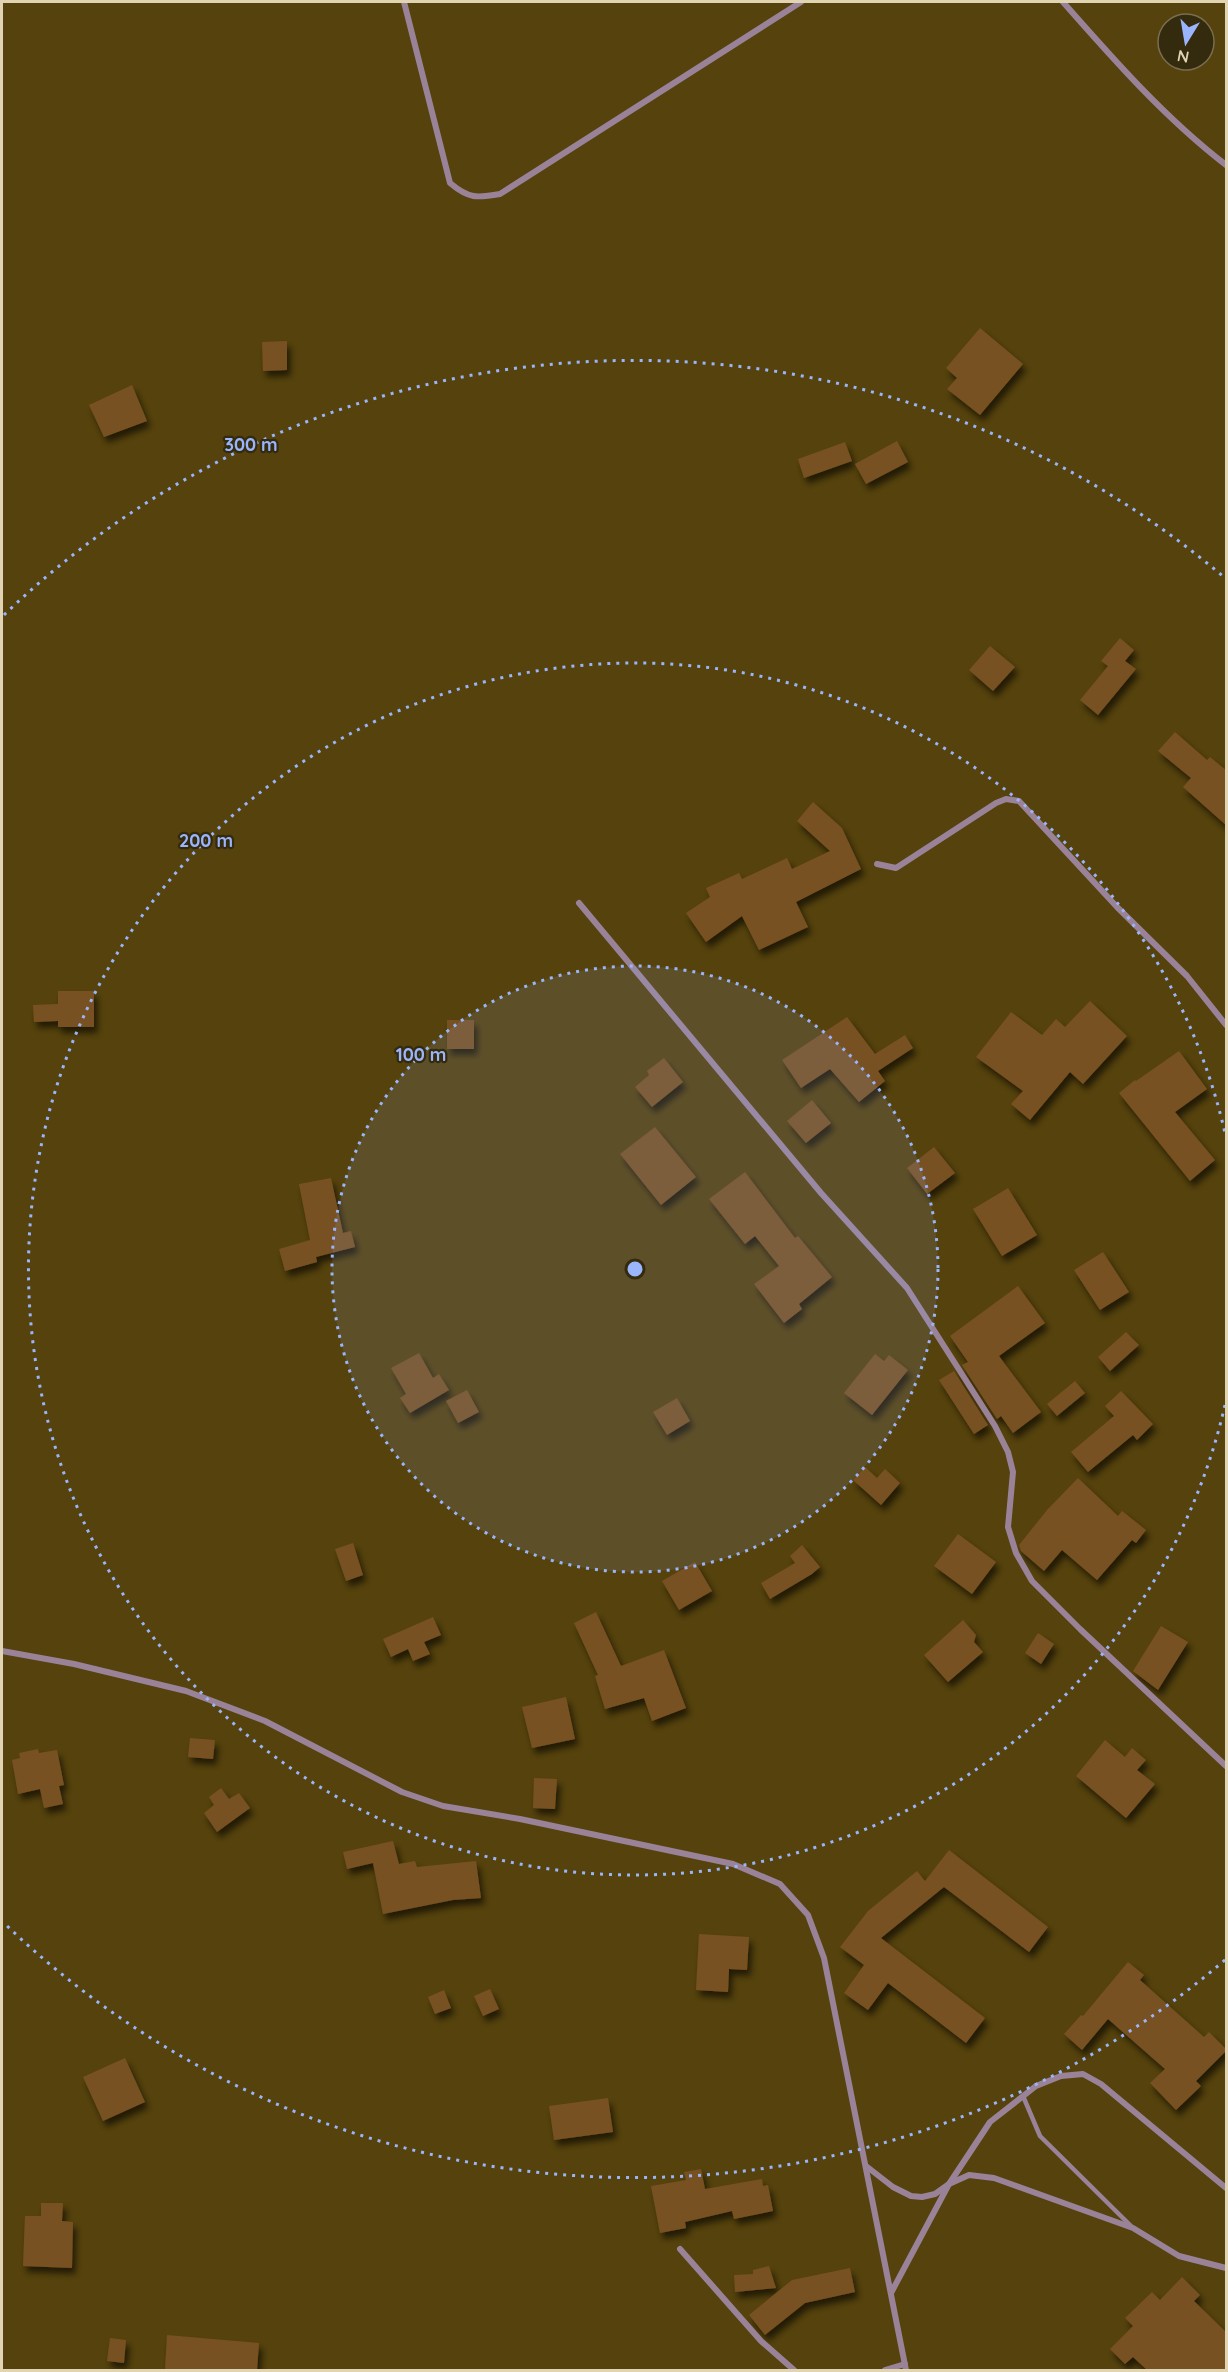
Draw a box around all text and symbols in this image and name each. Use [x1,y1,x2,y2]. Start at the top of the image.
north arrow [1156,12,1216,72]
text: N [1175,46,1191,68]
text: 300 m [224,433,278,456]
text: 200 m [179,829,233,852]
text: 100 m [396,1043,446,1066]
centre of rings [625,1259,645,1279]

